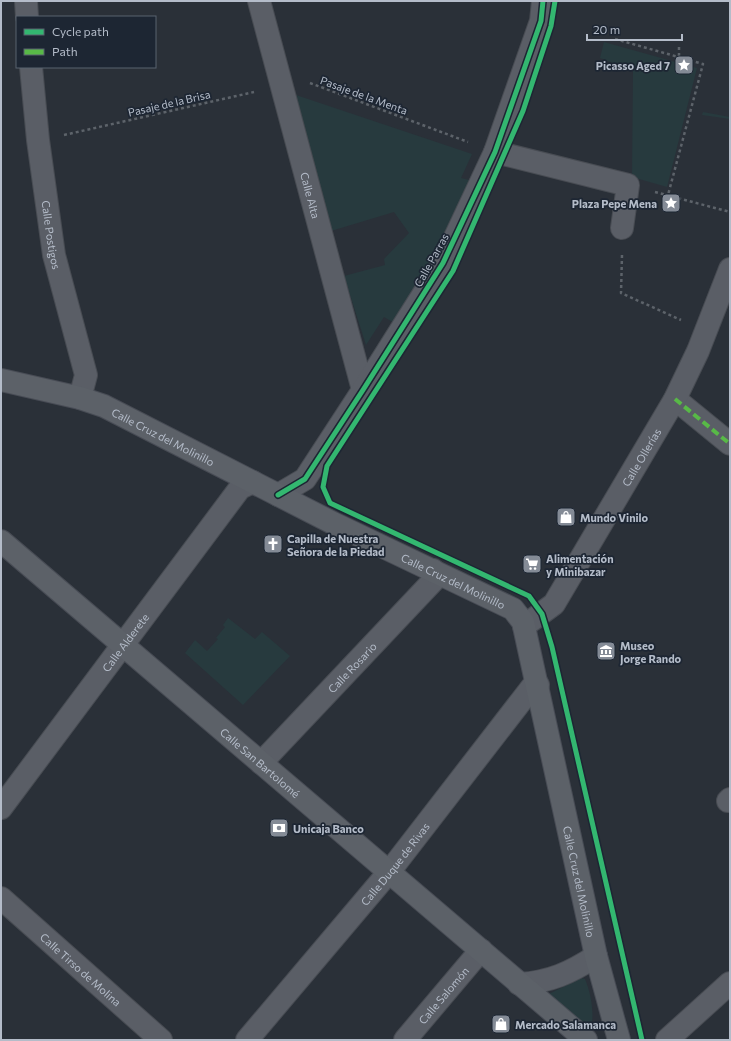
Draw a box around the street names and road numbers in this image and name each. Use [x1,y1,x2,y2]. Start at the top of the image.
street label: Pasaje de la Menta [319,73,409,117]
street label: Pasaje de la Brisa [127,87,211,119]
street label: Calle Alta [299,171,323,220]
street label: Calle Postigos [40,199,64,271]
street label: Calle Parras [411,231,451,289]
street label: Calle Cruz del Molinillo [110,405,217,468]
street label: Calle Ollerías [619,426,663,488]
street label: Calle Cruz del Molinillo [399,550,508,611]
street label: Calle Alderete [99,610,151,674]
street label: Calle Rosario [325,639,379,695]
street label: Calle San Bartolomé [218,725,303,800]
street label: Calle Duque de Rivas [357,820,432,908]
street label: Calle Cruz del Molinillo [561,825,598,939]
street label: Calle Tirso de Molina [38,930,124,1008]
street label: Calle Salomón [415,964,471,1026]

